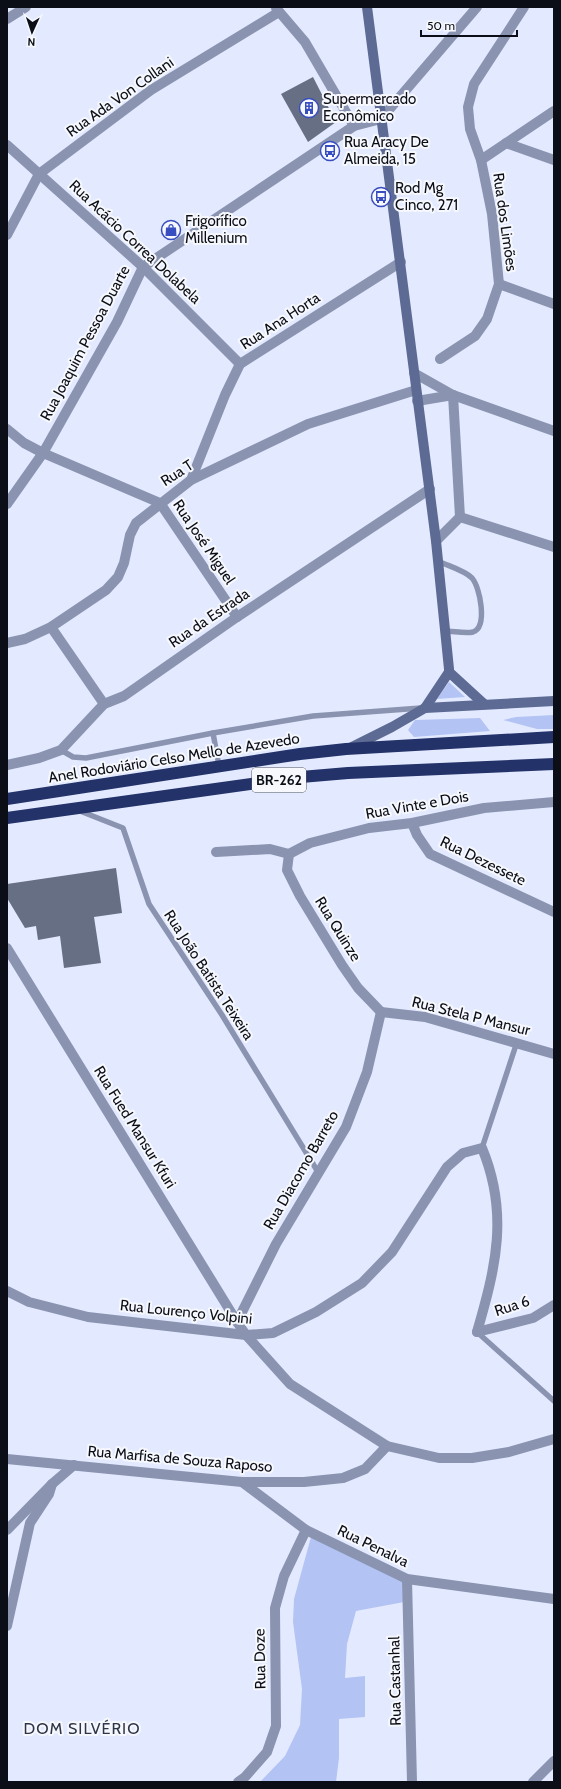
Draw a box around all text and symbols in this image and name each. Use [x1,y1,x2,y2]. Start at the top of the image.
north arrow [12,12,52,52]
scale bar [421,12,517,38]
text: 50 m [427,18,455,33]
text: N [27,35,36,49]
street label: Rua Ada Von Collani [63,53,177,141]
place label: Supermercado Econômico [323,90,416,125]
building icon: Supermercado Econômico [298,97,320,119]
place label: Rua Aracy De Almeida, 15 [344,133,429,168]
bus stop icon: Rua Aracy De Almeida, 15 [319,140,341,162]
street label: Rua dos Limões [489,172,521,272]
street label: Rua Acácio Correa Dolabela [65,176,205,308]
place label: Rod Mg Cinco, 271 [395,179,458,214]
bus stop icon: Rod Mg Cinco, 271 [370,186,392,208]
place label: Frigorífico Millenium [185,212,247,247]
shop icon: Frigorífico Millenium [160,219,182,241]
street label: Rua Joaquim Pessoa Duarte [36,262,134,424]
street label: Rua Ana Horta [237,288,324,353]
street label: Rua T [157,456,197,490]
street label: Rua José Miguel [169,496,239,588]
street label: Rua da Estrada [165,584,253,651]
street label: Anel Rodoviário Celso Mello de Azevedo [47,729,301,787]
road number: BR-262 [252,768,306,792]
street label: Rua Vinte e Dois [364,787,470,823]
street label: Rua Dezessete [437,832,529,890]
street label: Rua Quinze [311,893,365,965]
street label: Rua João Batista Teixeira [160,907,258,1044]
street label: Rua Stela P Mansur [410,993,532,1039]
street label: Rua Fued Mansur Kfuri [90,1063,180,1191]
street label: Rua Diacomo Barreto [260,1107,342,1233]
street label: Rua 6 [492,1292,532,1320]
street label: Rua Lourenço Volpini [119,1296,253,1328]
street label: Rua Marfisa de Souza Raposo [87,1442,273,1476]
street label: Rua Penalva [335,1521,412,1571]
street label: Rua Doze [250,1628,270,1690]
street label: Rua Castanhal [385,1636,405,1726]
district label: DOM SILVÉRIO [24,1719,140,1738]

